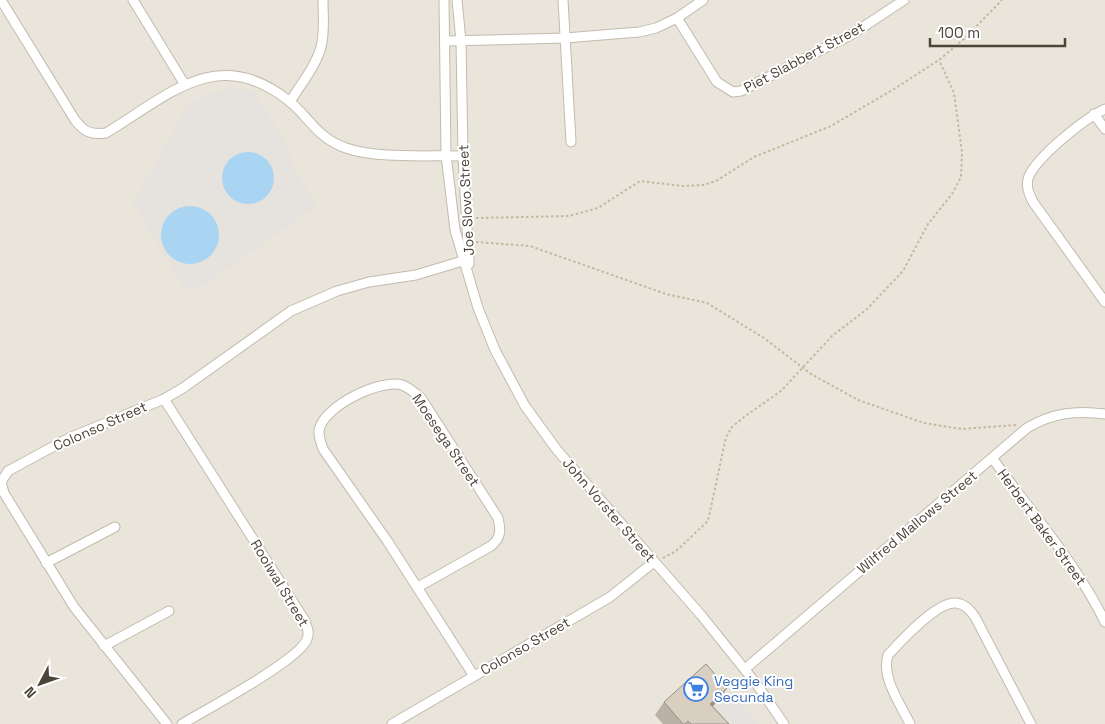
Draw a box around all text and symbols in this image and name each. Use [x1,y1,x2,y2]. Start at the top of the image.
scale bar [930,15,1065,47]
street label: Piet Slabbert Street [740,18,868,96]
text: 100 m [938,23,980,42]
street label: Joe Slovo Street [454,144,478,256]
street label: Moesega Street [408,390,484,490]
street label: Colonso Street [50,397,150,455]
street label: John Vorster Street [559,454,659,566]
street label: Herbert Baker Street [994,465,1090,589]
street label: Wilfred Mallows Street [853,466,981,578]
street label: Rooiwal Street [247,536,313,630]
street label: Colonso Street [477,613,573,679]
north arrow [15,659,65,709]
place label: Veggie King Secunda [714,672,793,706]
supermarket icon: Veggie King Secunda [683,676,709,702]
text: N [20,683,40,702]

